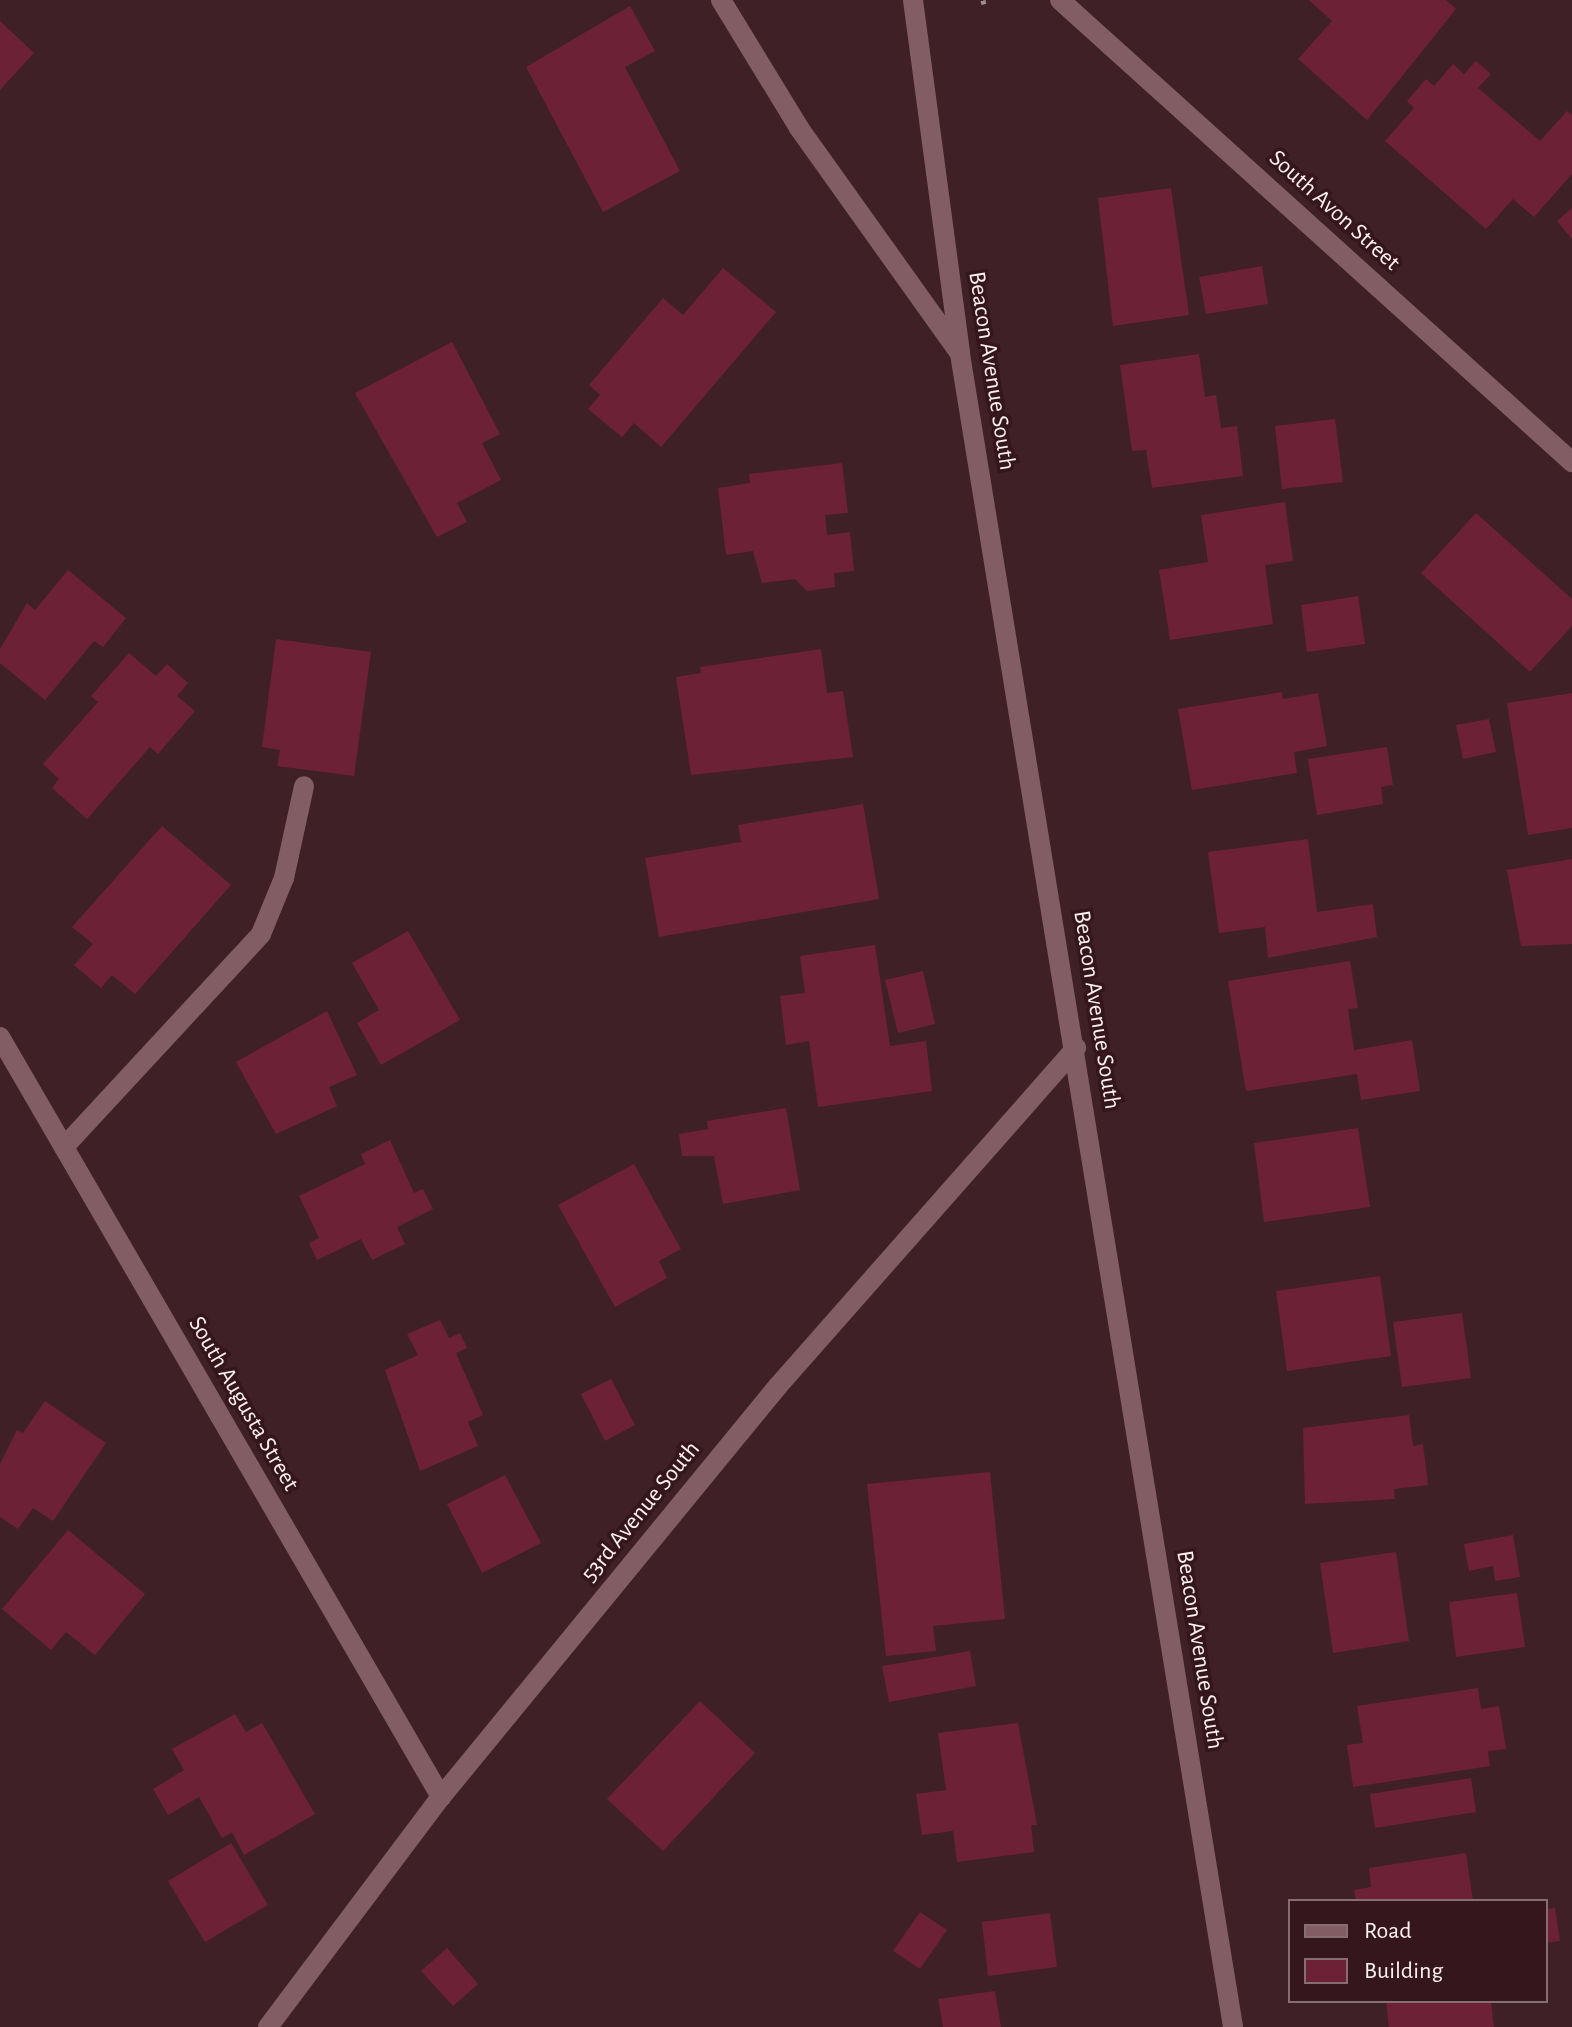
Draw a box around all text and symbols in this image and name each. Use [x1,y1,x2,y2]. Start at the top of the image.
street label: South Avon Street [1262,145,1406,277]
street label: Beacon Avenue South [961,270,1021,472]
street label: Beacon Avenue South [1066,909,1126,1111]
street label: South Augusta Street [181,1312,305,1496]
street label: 53rd Avenue South [575,1436,707,1588]
street label: Beacon Avenue South [1169,1549,1229,1751]
legend [1288,1899,1548,2003]
text: Road [1364,1919,1412,1943]
text: Building [1364,1959,1443,1983]

